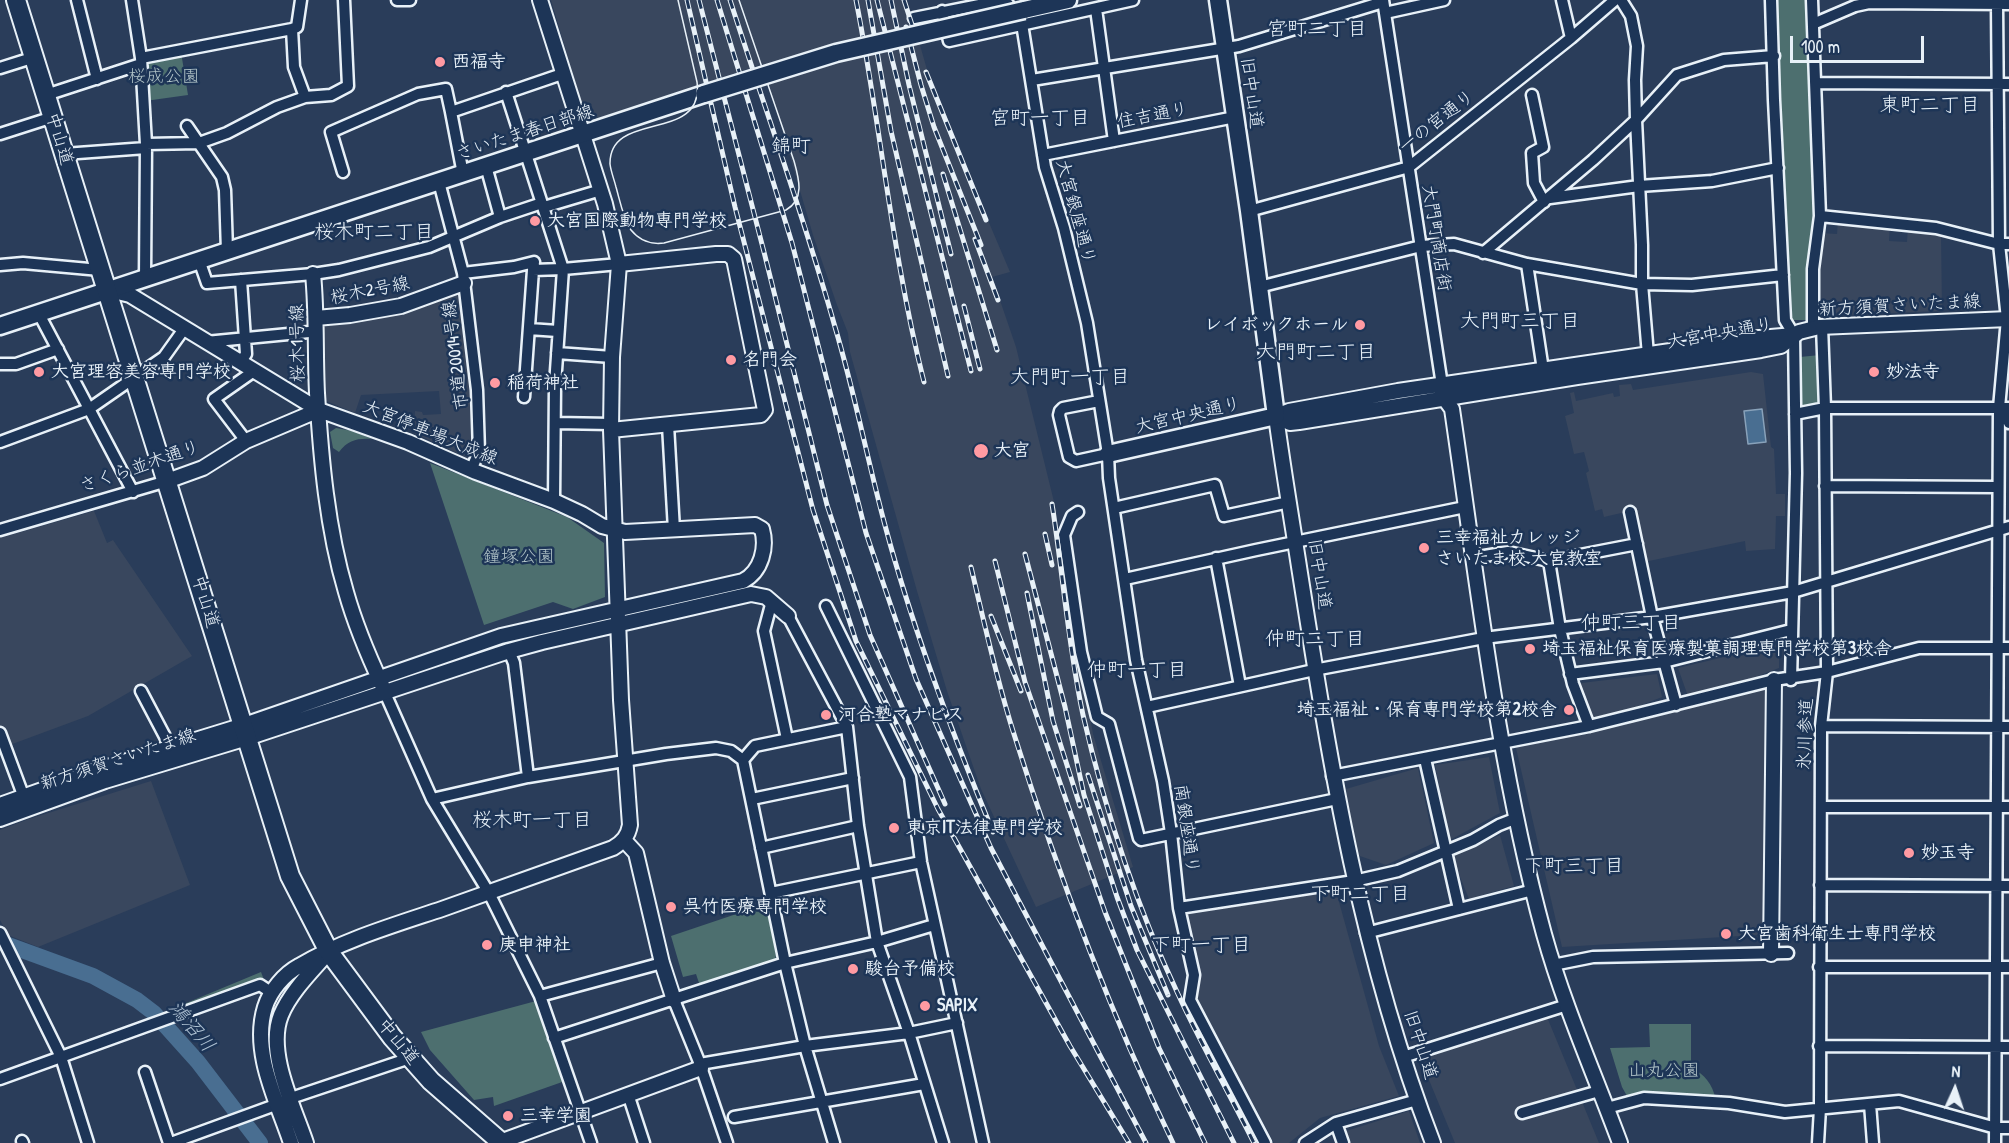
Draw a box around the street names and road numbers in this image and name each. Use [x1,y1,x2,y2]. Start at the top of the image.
street label: 旧中山道 [1235,56,1267,130]
street label: 一の宮通り [1395,86,1479,158]
street label: 住吉通り [1116,99,1190,133]
street label: さいたま春日部線 [453,100,597,166]
street label: 中山道 [41,110,77,168]
street label: 大宮銀座通り [1051,157,1099,267]
street label: 大門町商店街 [1417,183,1455,293]
street label: 桜木2号線 [328,273,412,309]
street label: 新方須賀さいたま線 [1819,291,1981,321]
street label: 市道20014号線 [439,299,473,411]
street label: 桜木1号線 [287,304,309,382]
street label: 大宮中央通り [1665,314,1775,354]
street label: 大宮中央通り [1133,393,1243,439]
street label: 大宮停車場大成線 [359,396,501,470]
street label: さくら並木通り [77,436,203,498]
street label: 旧中山道 [1303,537,1335,611]
street label: 中山道 [187,573,223,631]
street label: 氷川参道 [1794,698,1818,770]
street label: 新方須賀さいたま線 [38,725,198,795]
street label: 南銀座通り [1169,783,1203,875]
street label: 旧中山道 [1399,1007,1441,1083]
street label: 中山道 [372,1014,424,1070]

